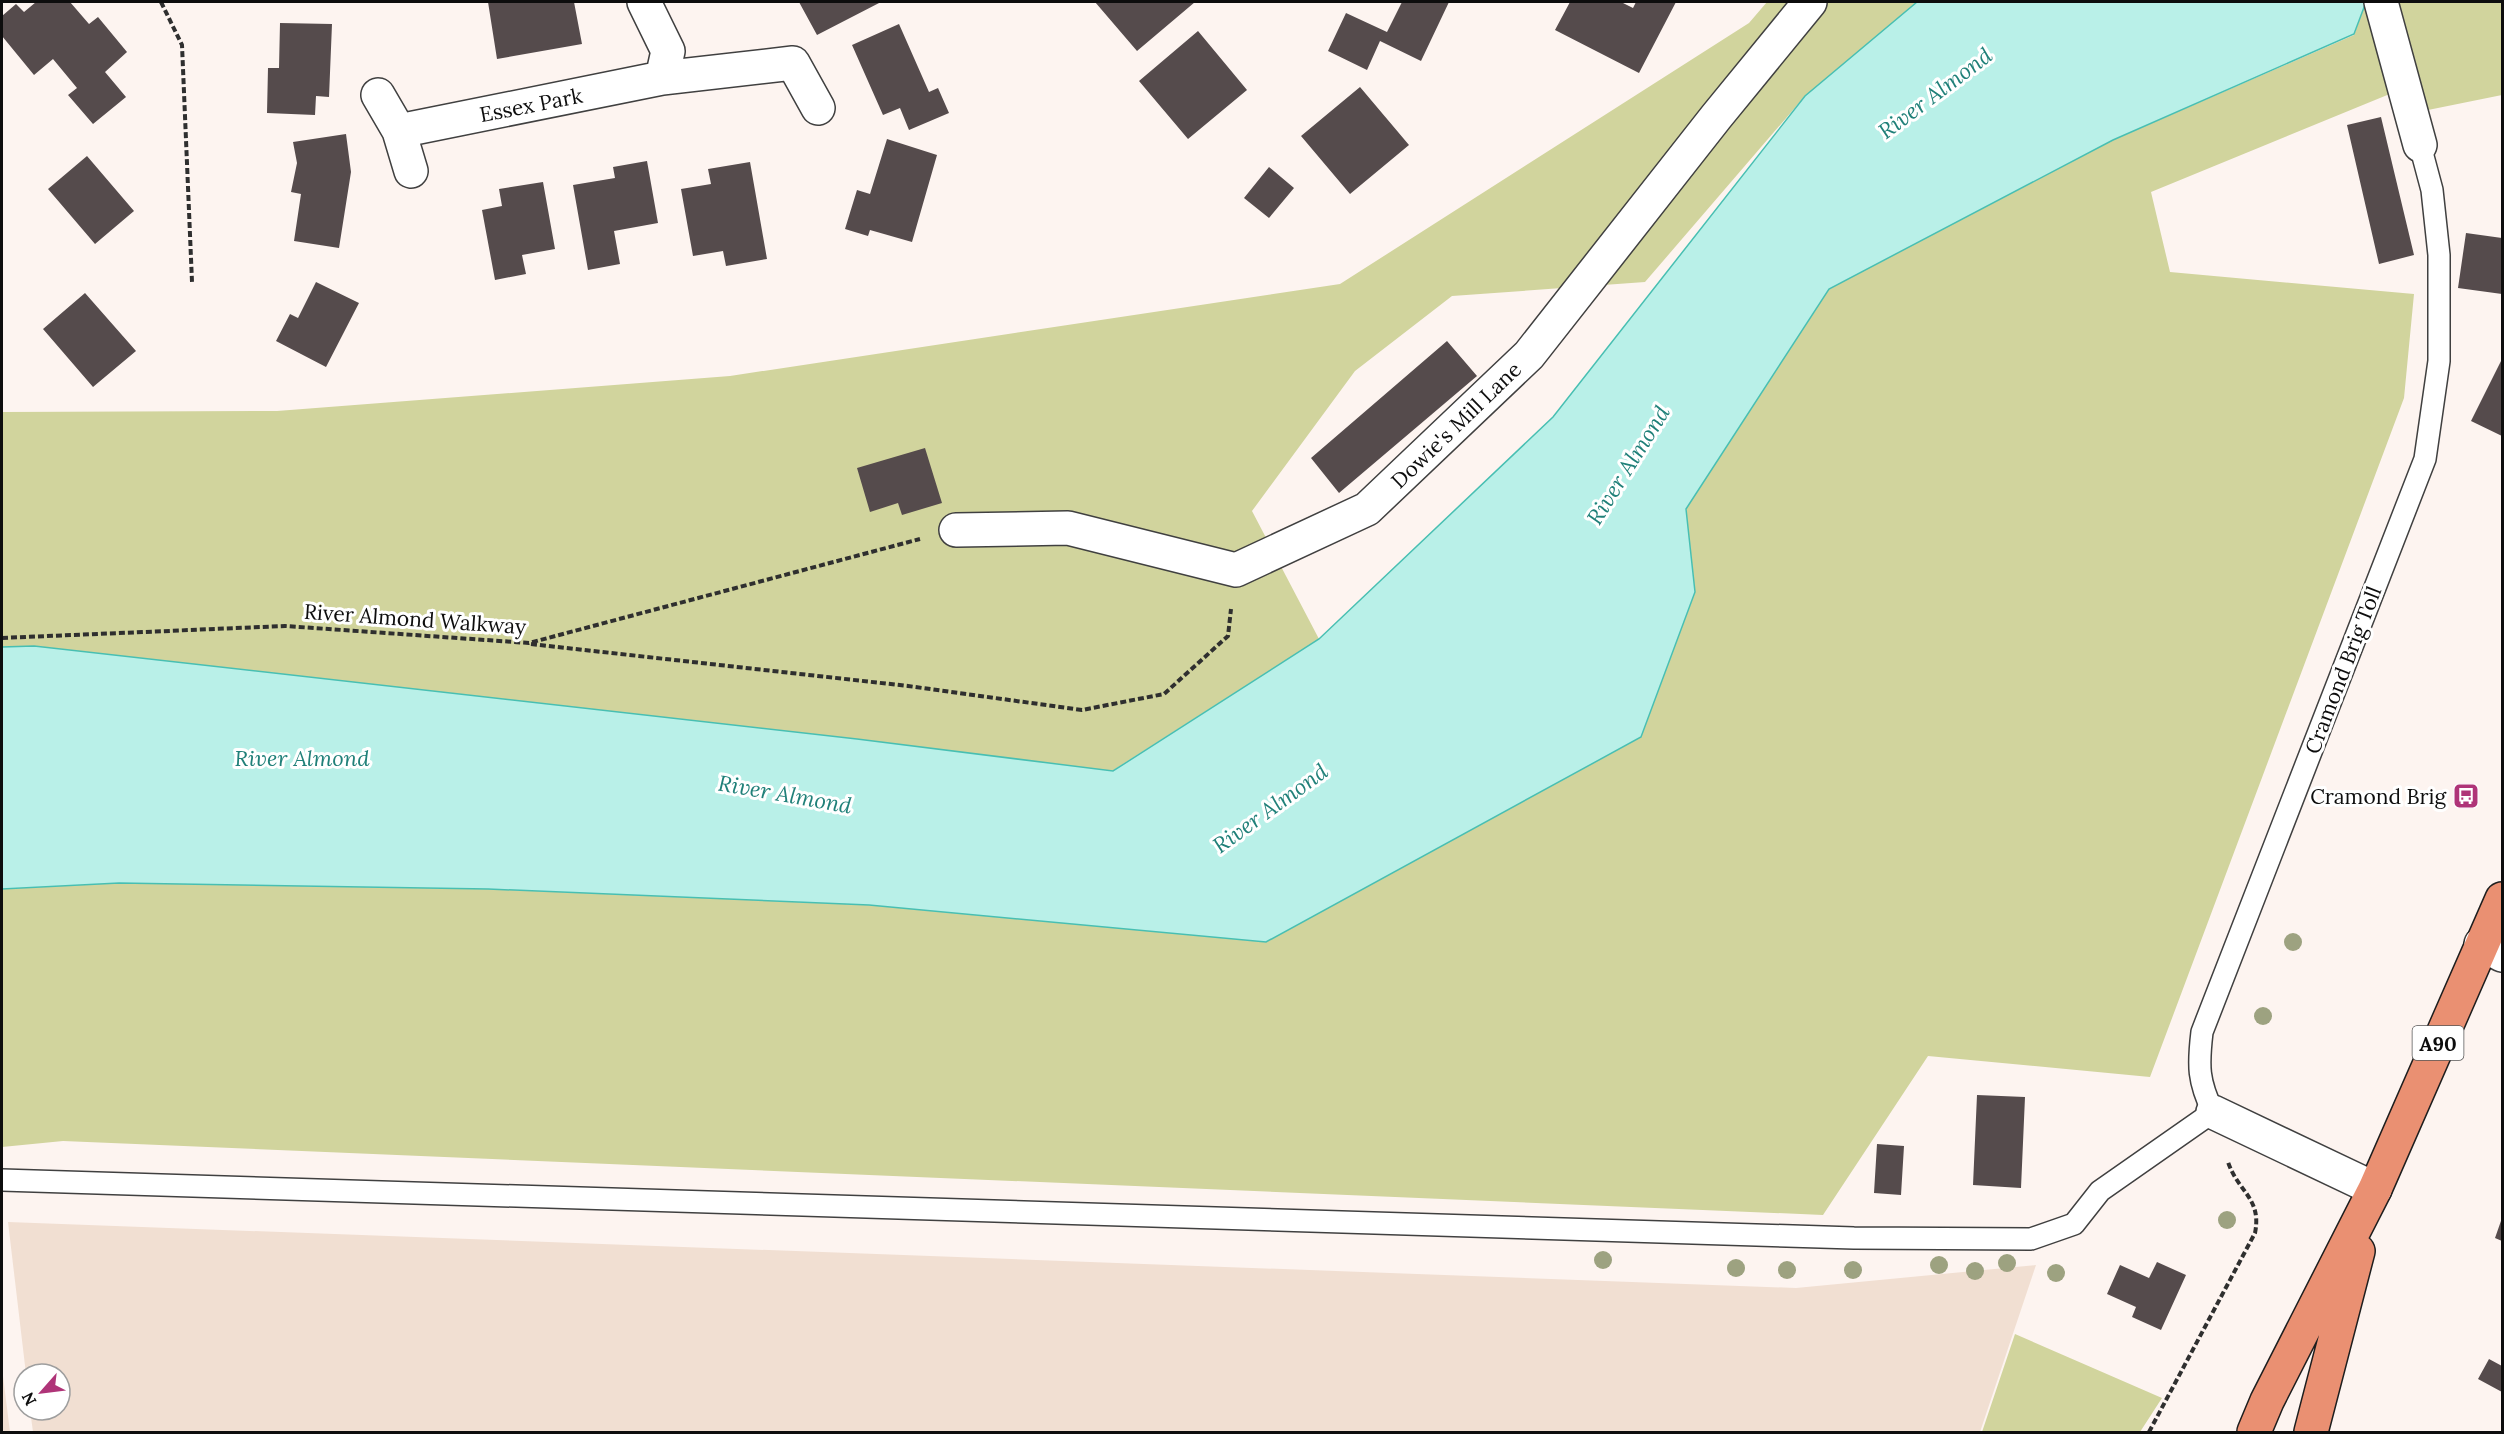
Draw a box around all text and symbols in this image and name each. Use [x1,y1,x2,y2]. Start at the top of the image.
water label: River Almond [1873,41,1998,145]
street label: Essex Park [477,82,585,128]
street label: Dowie's Mill Lane [1385,356,1527,494]
water label: River Almond [1580,400,1676,530]
street label: Cramond Brig Toll [2299,582,2387,758]
street label: River Almond Walkway [303,598,527,640]
water label: River Almond [234,744,370,772]
water label: River Almond [1207,756,1334,859]
water label: River Almond [716,768,855,820]
bus stop icon: Cramond Brig [2451,781,2481,811]
place label: Cramond Brig [2310,783,2446,810]
road number: A90 [2412,1026,2464,1060]
north arrow [12,1362,72,1422]
text: N [17,1389,40,1409]

